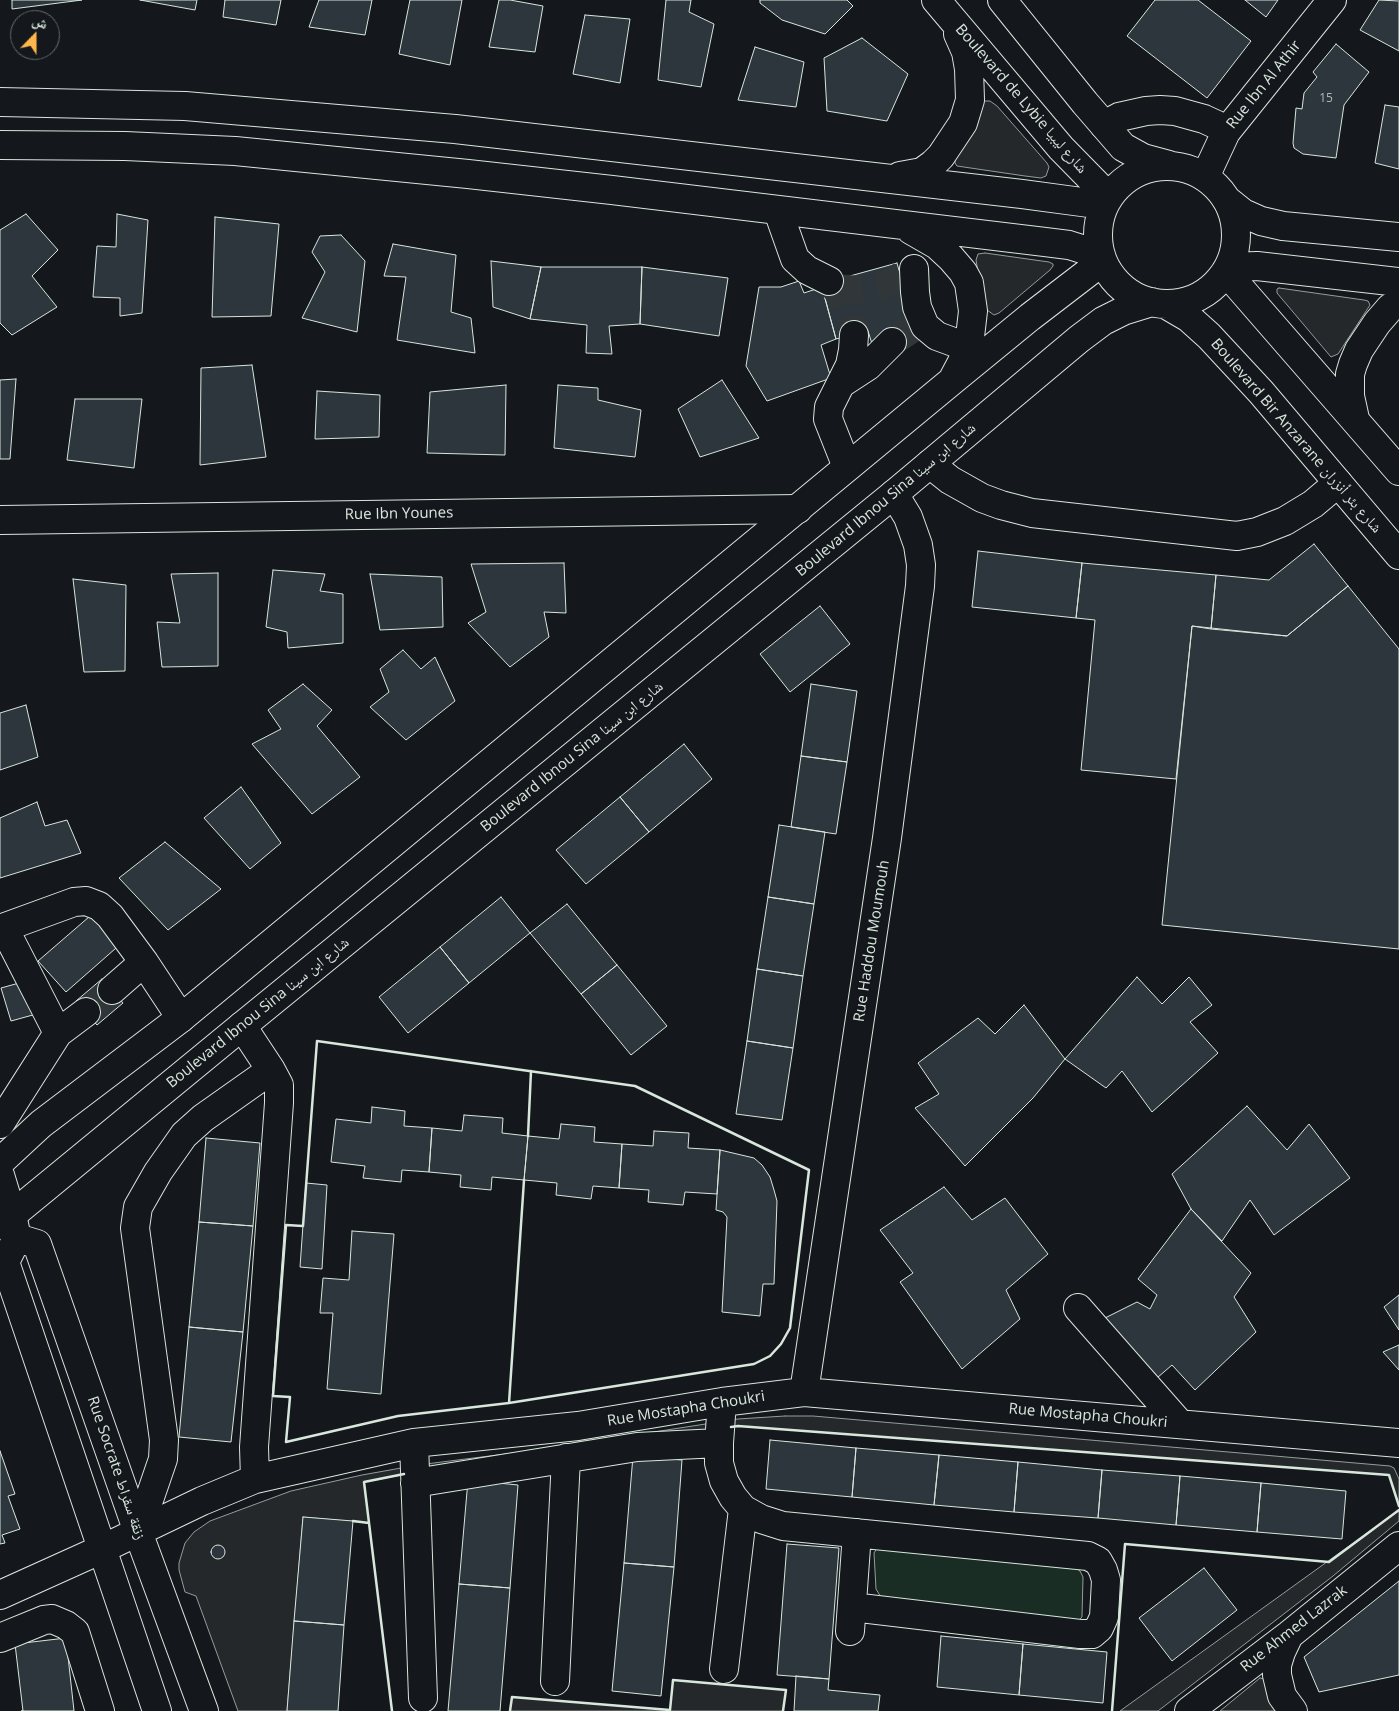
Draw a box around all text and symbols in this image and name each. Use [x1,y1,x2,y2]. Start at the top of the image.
north arrow [10,10,60,60]
text: ش [30,10,51,33]
street label: Boulevard de Lybie شارع ليبيا [951,21,1091,177]
street label: Rue Ibn Al Athir [1223,37,1305,133]
house number: 15 [1319,92,1333,106]
street label: Boulevard Bir Anzarane شارع بئر أنزران [1207,335,1385,537]
street label: Boulevard Ibnou Sina شارع ابن سينا [792,419,980,581]
street label: Rue Ibn Younes [345,504,453,524]
street label: Boulevard Ibnou Sina شارع ابن سينا [477,678,667,836]
street label: Rue Haddou Moumouh [850,859,894,1023]
street label: Boulevard Ibnou Sina شارع ابن سينا [163,934,353,1092]
street label: Rue Mostapha Choukri [606,1388,766,1430]
street label: Rue Socrate زنقة سقراط [83,1394,149,1542]
street label: Rue Mostapha Choukri [1008,1400,1168,1432]
street label: Rue Ahmed Lazrak [1237,1582,1351,1676]

